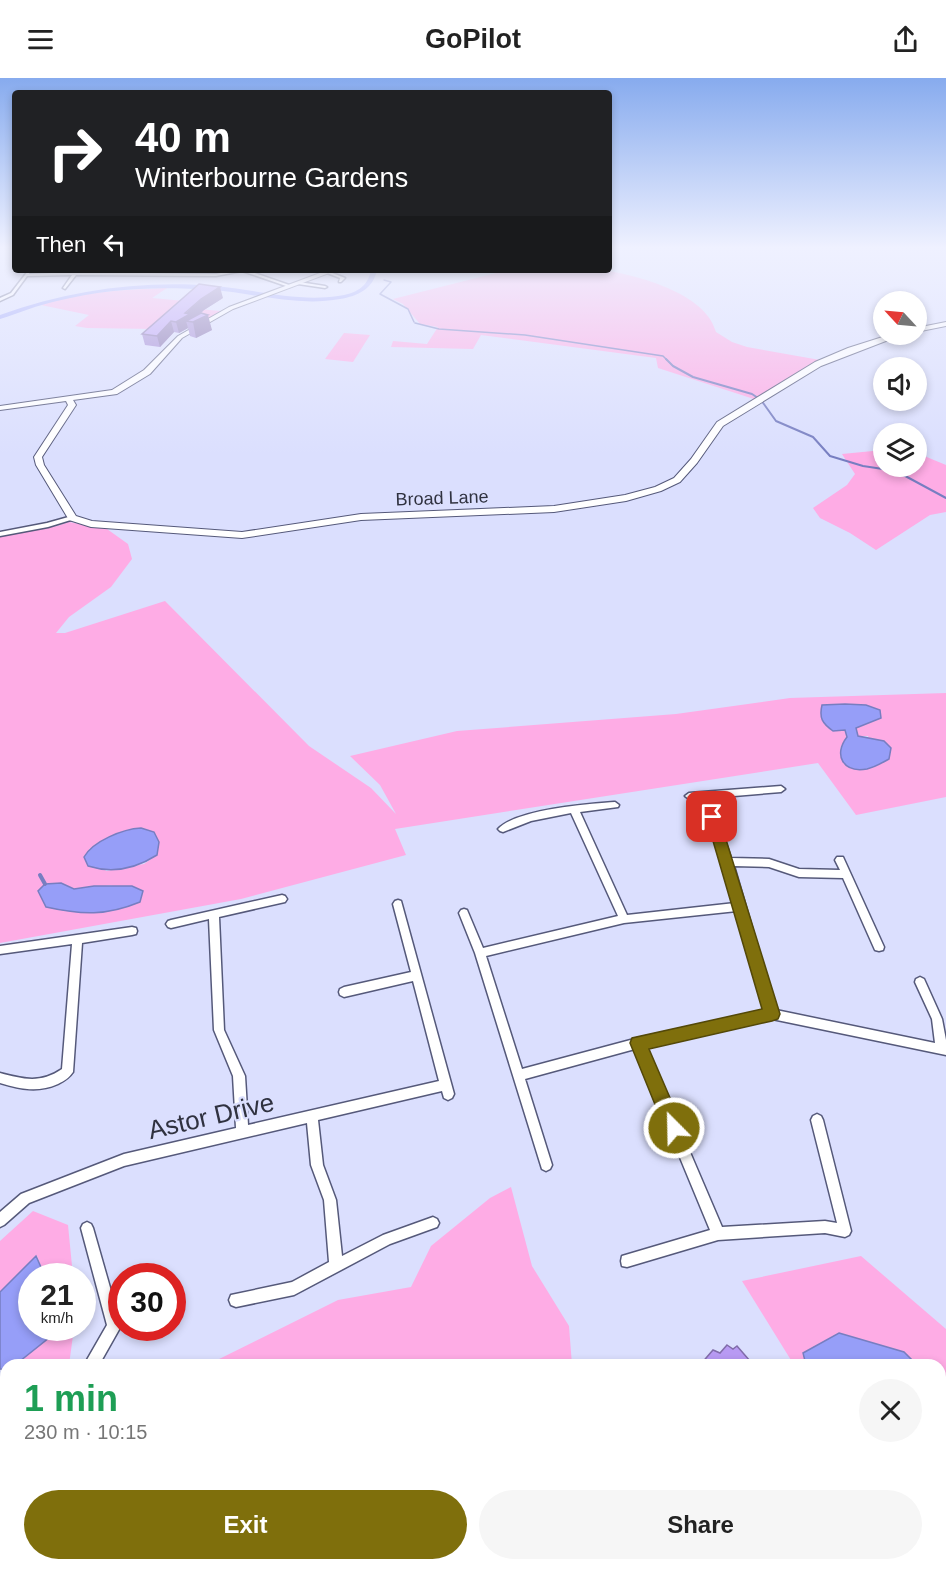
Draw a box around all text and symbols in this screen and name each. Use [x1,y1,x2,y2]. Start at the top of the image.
icon: menu [24,23,57,56]
icon: share [889,23,922,56]
text: GoPilot [425,24,521,54]
icon: right [36,114,114,192]
text: 40 m [135,114,231,161]
text: Winterbourne Gardens [135,163,408,193]
icon: left [98,228,131,261]
text: Then [36,232,86,257]
north arrow [873,291,927,345]
map controls [873,291,927,477]
button: sound [873,357,927,411]
button: layers [873,423,927,477]
street label: Broad Lane [395,486,489,510]
pin [686,791,737,842]
icon: arrive [695,800,728,833]
street label: Astor Drive [145,1087,277,1145]
position arrow [642,1096,706,1160]
speed limit sign: 30 [108,1263,186,1341]
text: 21 [40,1278,74,1311]
text: km/h [41,1309,73,1326]
text: 1 min [24,1378,118,1419]
button: close [859,1379,922,1442]
text: 230 m · 10:15 [24,1421,147,1443]
button: Exit [24,1490,467,1559]
button: Share [479,1490,922,1559]

